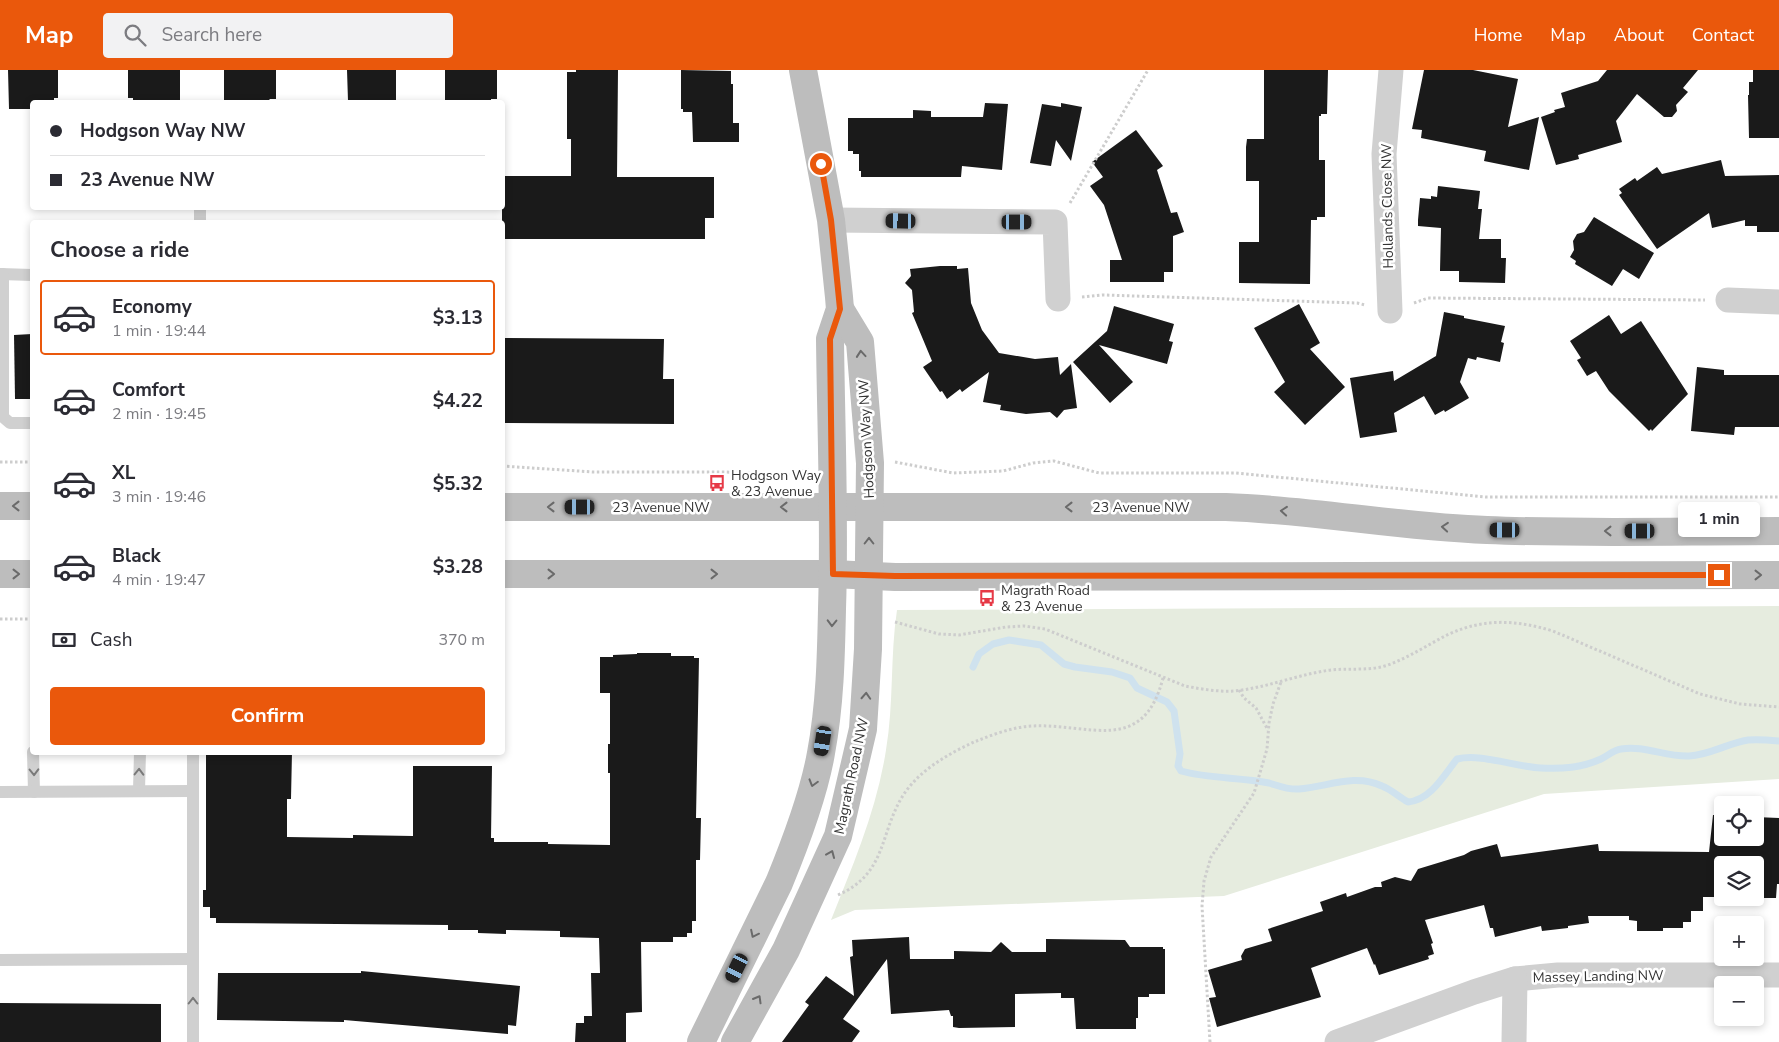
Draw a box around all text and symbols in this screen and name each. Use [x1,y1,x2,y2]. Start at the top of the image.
search box [103,13,453,58]
text: Map [25,19,73,51]
icon: search [121,21,149,49]
text: Search here [161,22,262,48]
text: Home [1474,23,1522,47]
text: Map [1550,23,1586,47]
text: About [1614,23,1664,47]
text: Contact [1692,23,1754,47]
text: Hodgson Way NW [80,118,246,144]
street label: Hollands Close NW [1377,143,1398,269]
route start [810,153,832,175]
text: 23 Avenue NW [80,167,215,193]
car [885,213,916,229]
car [1002,215,1032,230]
text: Choose a ride [50,235,189,265]
text: Economy [112,294,192,320]
icon: car [52,295,97,340]
text: $3.13 [433,305,483,331]
text: 1 min · 19:44 [112,320,206,342]
one-way arrow [856,349,867,357]
text: Comfort [112,377,185,403]
icon: car [52,378,97,423]
street label: Hodgson Way NW [854,378,879,499]
text: $4.22 [433,388,483,414]
text: 2 min · 19:45 [112,403,206,425]
text: XL [112,460,135,486]
icon: car [52,461,97,506]
place label: Hodgson Way & 23 Avenue [731,466,822,501]
text: $5.32 [433,471,483,497]
bus stop icon: Hodgson Way & 23 Avenue [707,473,727,493]
text: 3 min · 19:46 [112,486,206,508]
street label: 23 Avenue NW [612,498,710,517]
street label: 23 Avenue NW [1092,498,1190,517]
car [565,500,595,515]
one-way arrow [12,501,20,511]
one-way arrow [547,502,555,512]
one-way arrow [780,502,788,512]
one-way arrow [1065,502,1072,512]
callout: 1 min [1678,502,1760,538]
one-way arrow [1279,505,1287,516]
text: 1 min [1698,508,1740,530]
one-way arrow [1441,522,1449,533]
car [1490,523,1520,538]
car [1625,524,1655,539]
one-way arrow [1603,526,1611,536]
one-way arrow [864,537,874,544]
text: Black [112,543,161,569]
icon: car [52,544,97,589]
text: $3.28 [433,554,483,580]
route end [1708,564,1730,586]
one-way arrow [13,569,21,579]
text: 4 min · 19:47 [112,569,206,591]
one-way arrow [548,569,555,579]
one-way arrow [710,569,718,579]
one-way arrow [1754,570,1762,580]
place label: Magrath Road & 23 Avenue [1001,581,1090,616]
bus stop icon: Magrath Road & 23 Avenue [977,588,997,608]
one-way arrow [827,619,837,627]
icon: cash [50,626,78,654]
text: Cash [90,627,132,653]
text: 370 m [438,629,485,651]
button: Confirm [50,687,485,745]
one-way arrow [860,692,871,700]
street label: Magrath Road NW [830,716,873,836]
car [813,725,832,757]
one-way arrow [28,768,39,776]
one-way arrow [134,768,144,776]
one-way arrow [809,779,819,787]
map controls [1714,796,1764,1026]
button: locate [1714,796,1764,846]
one-way arrow [824,850,835,859]
button: layers [1714,856,1764,906]
button: + [1714,916,1764,966]
one-way arrow [749,929,760,938]
car [723,951,750,985]
street label: Massey Landing NW [1532,966,1664,987]
button: − [1714,976,1764,1026]
one-way arrow [188,996,198,1004]
one-way arrow [752,996,762,1005]

